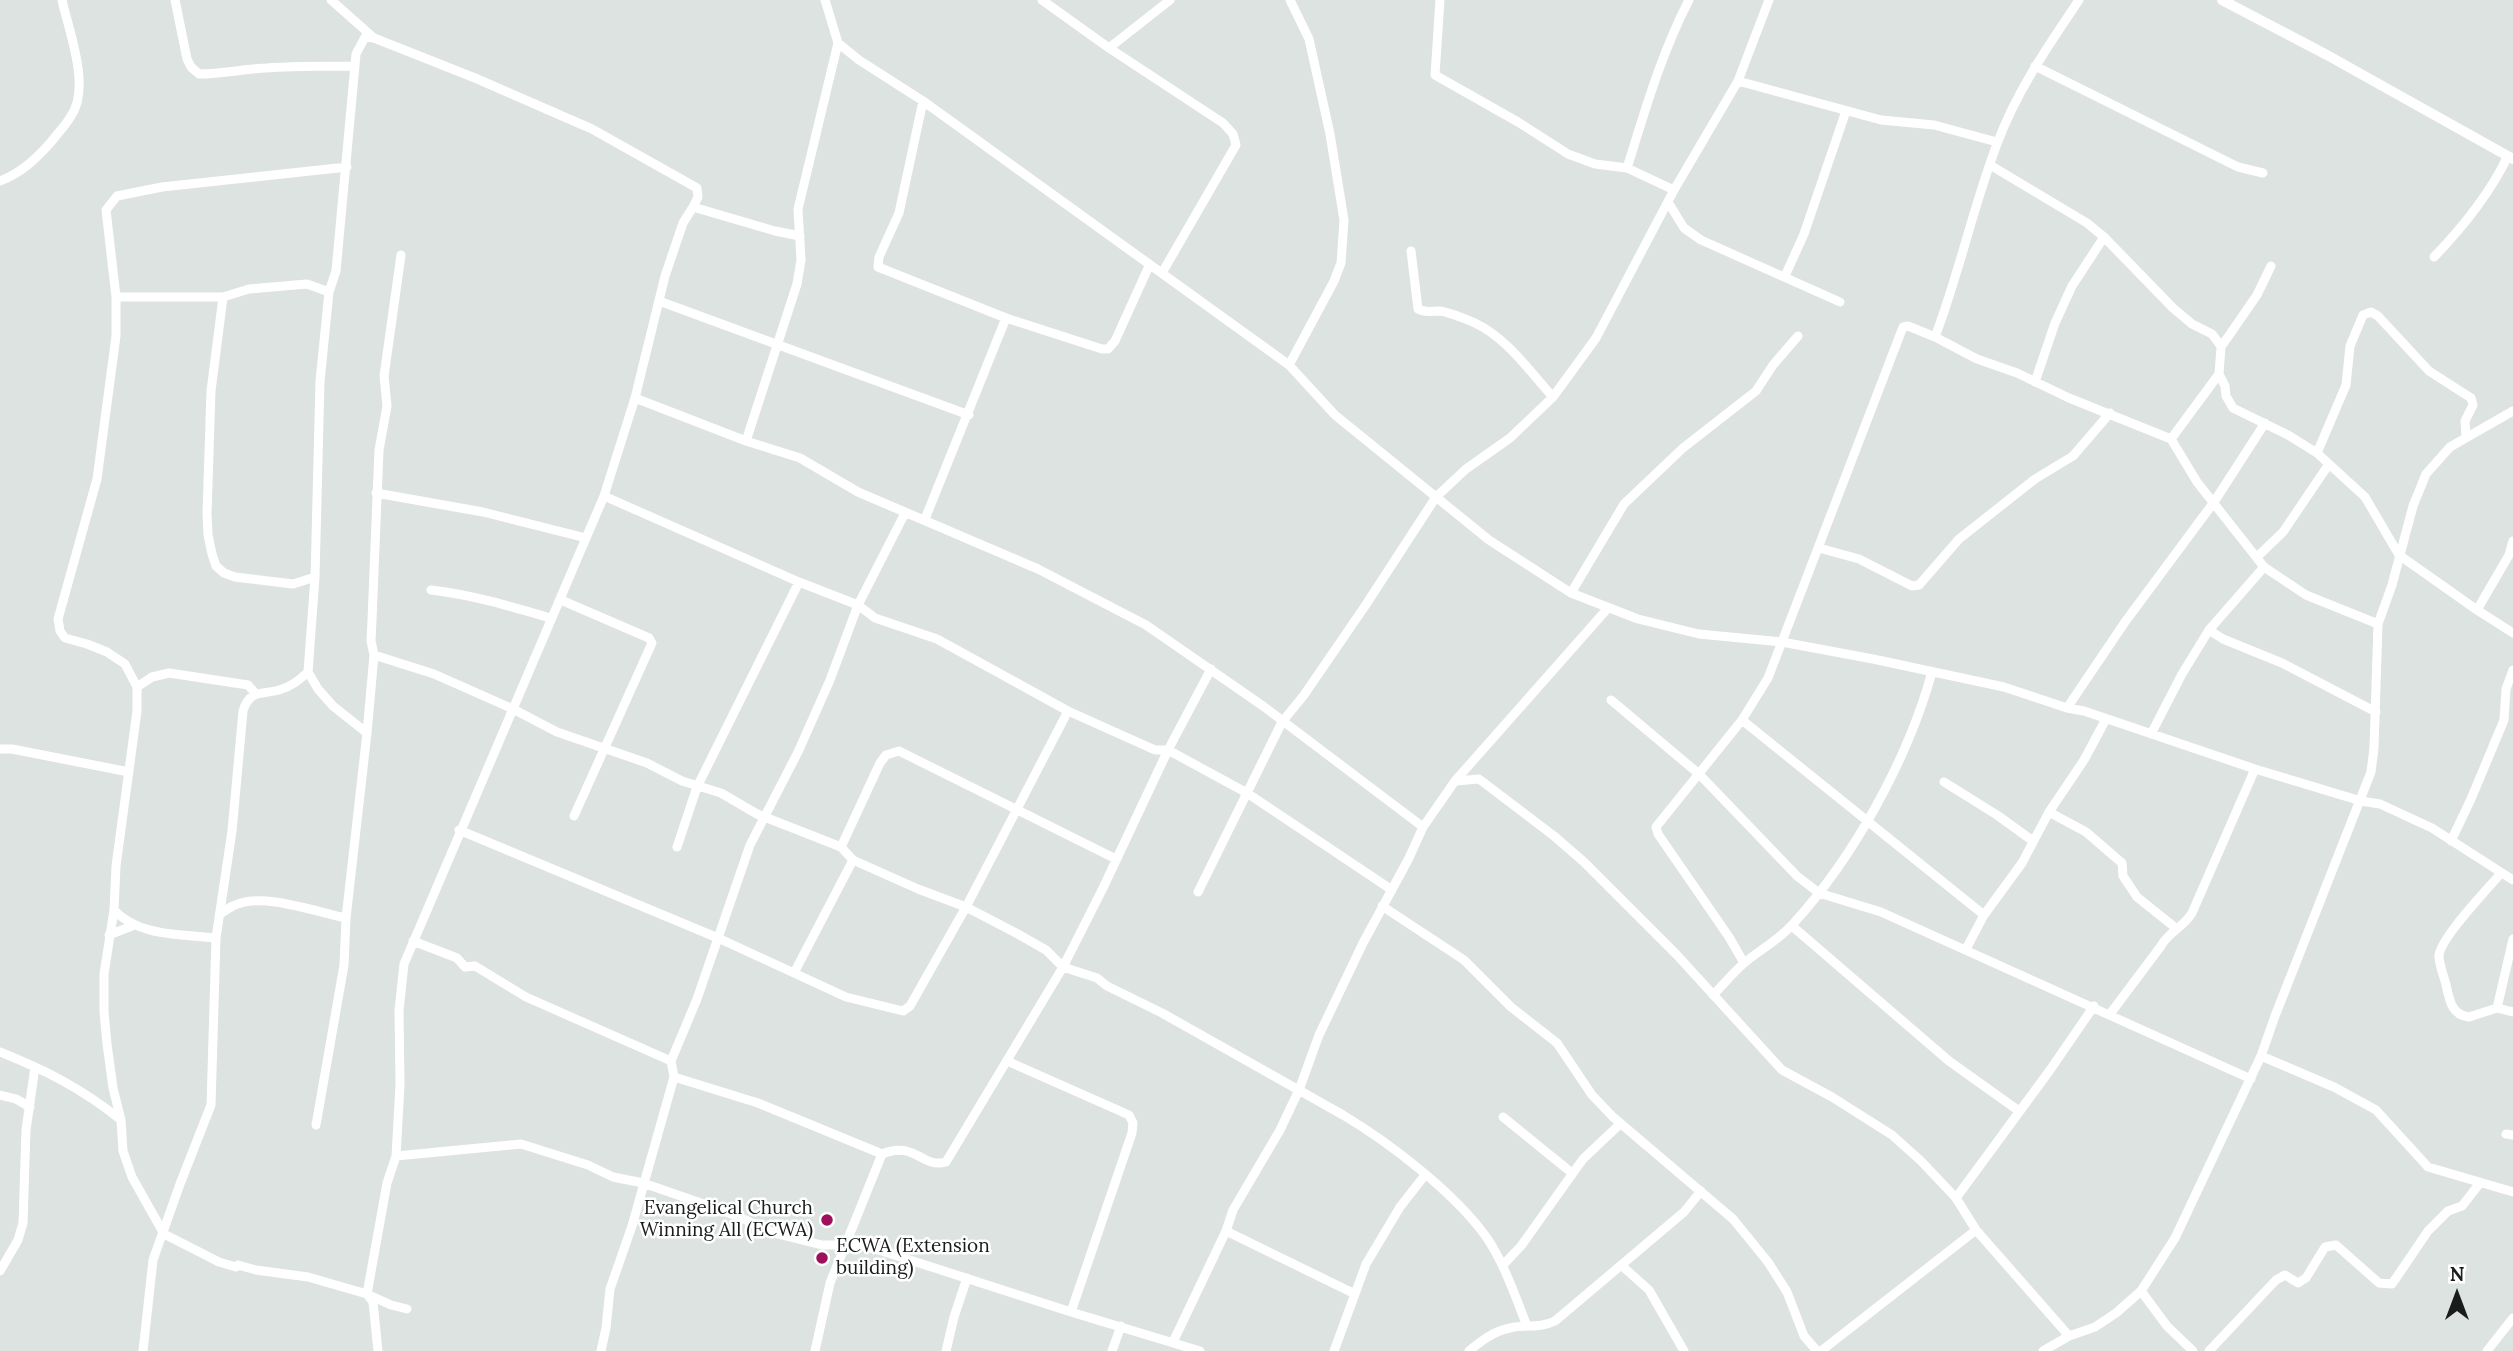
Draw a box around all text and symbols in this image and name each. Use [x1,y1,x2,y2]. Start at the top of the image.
place label: Evangelical Church Winning All (ECWA) [640,1198,813,1242]
marker: Evangelical Church Winning All (ECWA) [819,1212,835,1228]
place label: ECWA (Extension building) [836,1236,990,1280]
marker: ECWA (Extension building) [814,1250,830,1266]
north arrow [2422,1260,2492,1330]
text: N [2450,1262,2464,1286]

